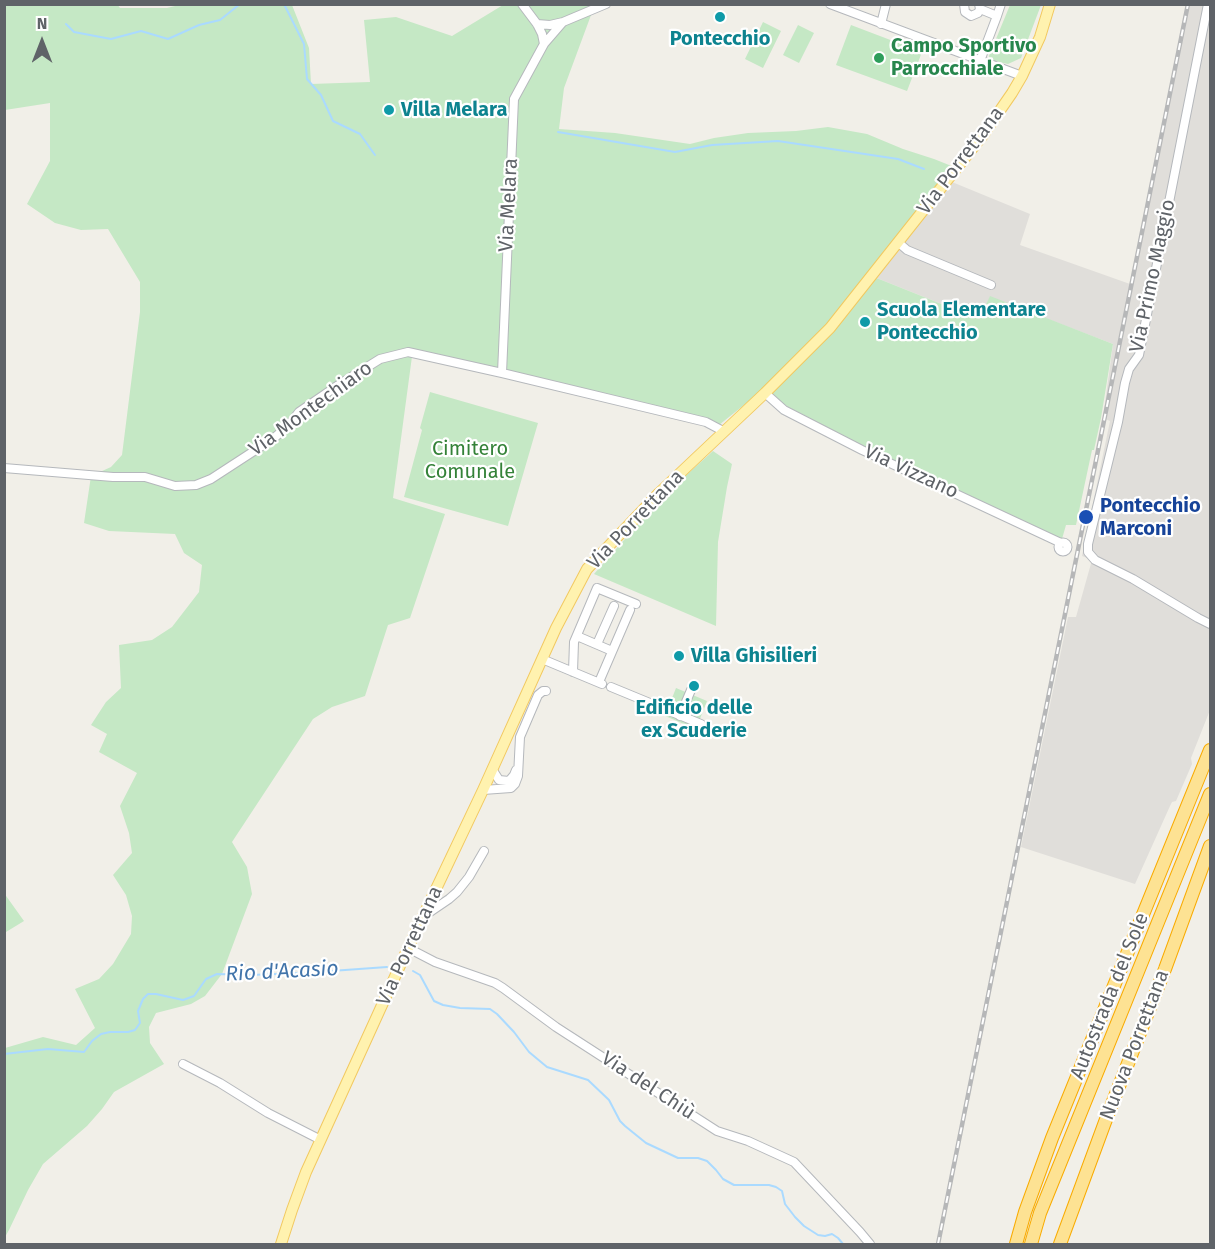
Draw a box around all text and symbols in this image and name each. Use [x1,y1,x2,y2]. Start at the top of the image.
marker: Pontecchio [713,10,727,24]
north arrow [12,12,72,72]
text: N [37,14,47,33]
place label: Pontecchio [670,27,770,51]
place label: Campo Sportivo Parrocchiale [891,34,1037,81]
marker: Campo Sportivo Parrocchiale [872,51,886,65]
place label: Villa Melara [401,98,507,122]
street label: Via Porrettana [913,102,1009,220]
marker: Villa Melara [382,103,396,117]
street label: Via Melara [495,157,523,253]
street label: Via Primo Maggio [1125,197,1181,355]
place label: Scuola Elementare Pontecchio [877,298,1046,345]
marker: Scuola Elementare Pontecchio [858,315,872,329]
street label: Via Montechiaro [245,356,377,462]
park label: Cimitero Comunale [425,437,515,484]
street label: Via Vizzano [860,440,962,504]
street label: Via Porrettana [583,465,689,575]
place label: Pontecchio Marconi [1100,494,1201,541]
marker: Pontecchio Marconi [1077,508,1095,526]
place label: Villa Ghisilieri [691,644,817,668]
marker: Villa Ghisilieri [672,649,686,663]
marker: Edificio delle ex Scuderie [687,679,701,693]
place label: Edificio delle ex Scuderie [635,696,753,743]
street label: Via Porrettana [372,882,448,1010]
street label: Autostrada del Sole [1066,909,1154,1083]
water label: Rio d'Acasio [225,956,339,988]
street label: Nuova Porrettana [1095,967,1175,1123]
street label: Via del Chiù [597,1047,699,1125]

